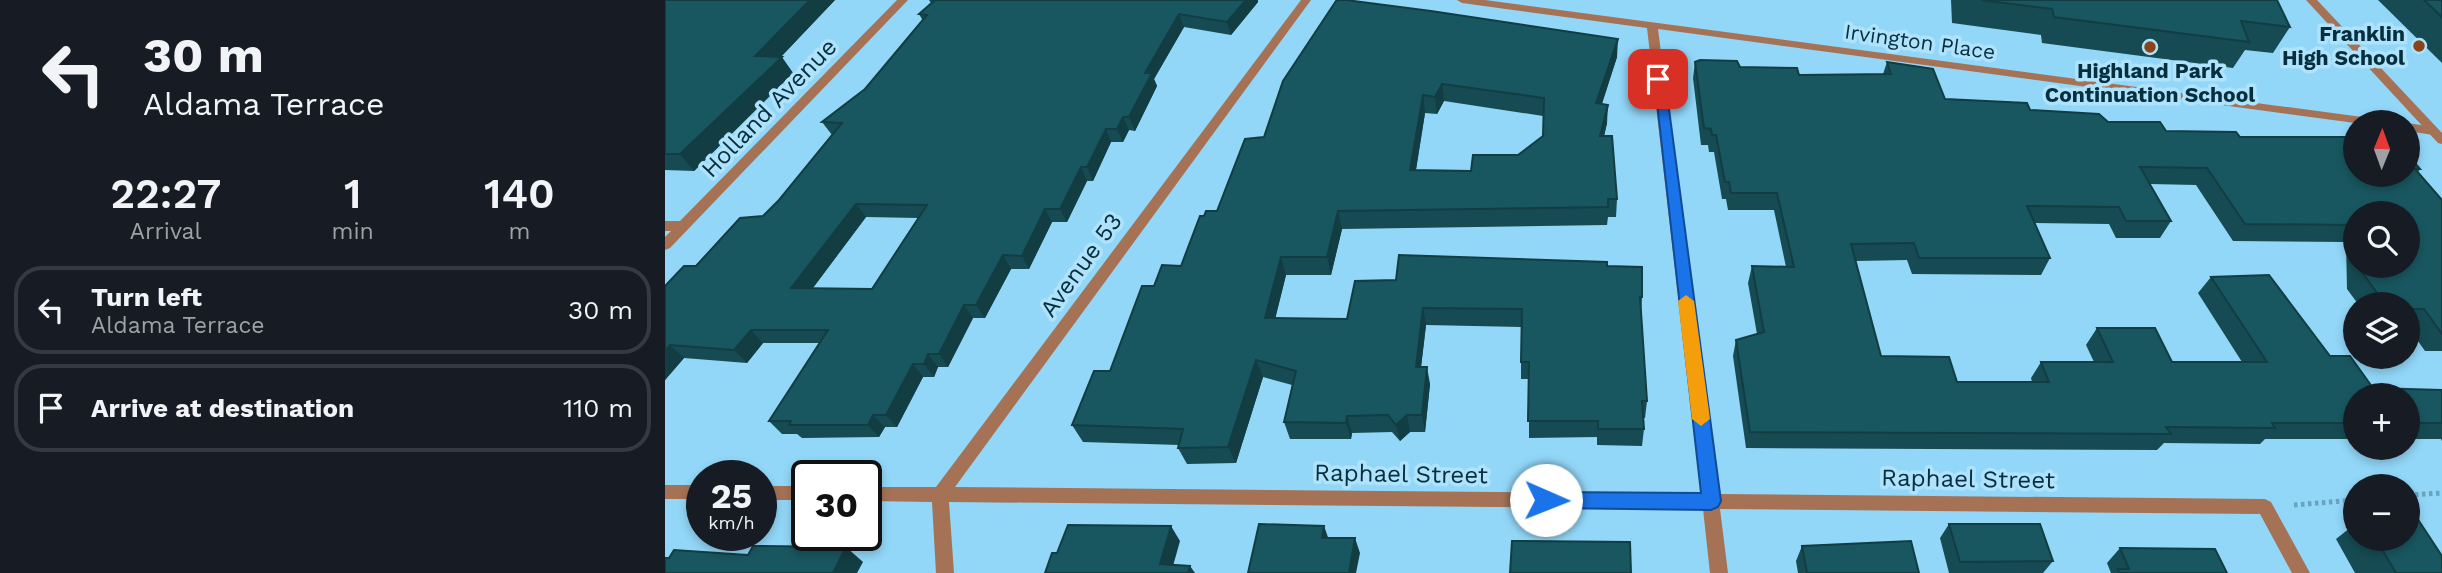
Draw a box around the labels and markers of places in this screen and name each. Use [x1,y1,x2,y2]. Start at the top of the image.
place label: Franklin High School [2282,21,2405,70]
marker: Franklin High School [2411,38,2427,54]
marker: Highland Park Continuation School [2142,39,2158,55]
pin [1628,49,1688,109]
place label: Highland Park Continuation School [2045,58,2255,107]

